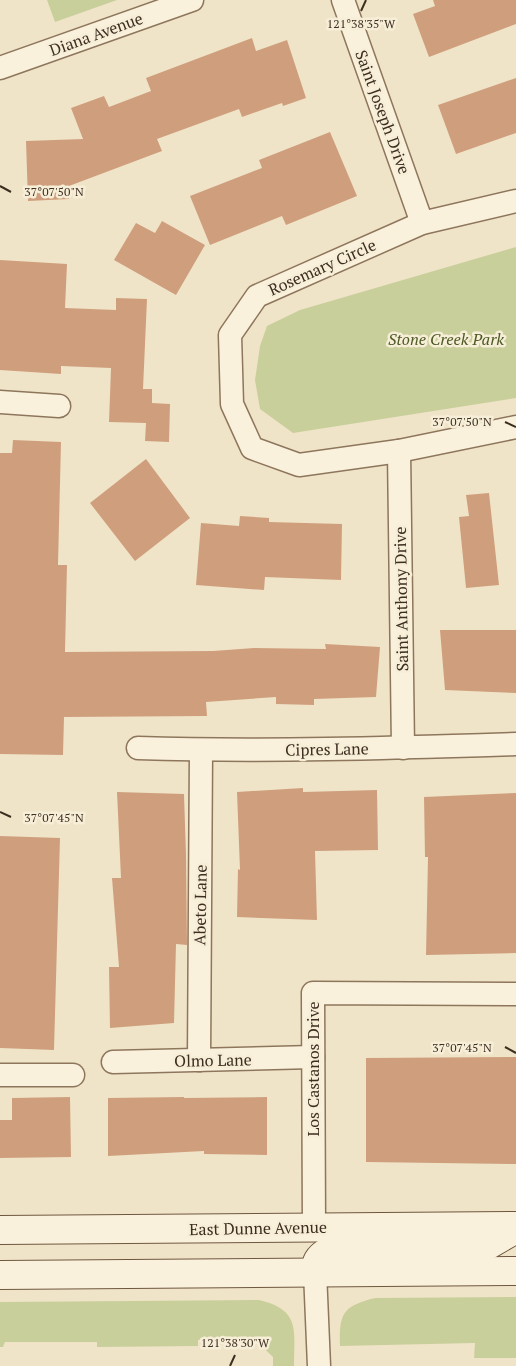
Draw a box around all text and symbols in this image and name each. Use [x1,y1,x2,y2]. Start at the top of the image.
street label: Diana Avenue [46,7,146,61]
text: 121°38'35"W [327,16,396,31]
street label: Saint Joseph Drive [350,47,416,177]
text: 37°07'50"N [24,184,84,199]
street label: Rosemary Circle [265,233,379,301]
park label: Stone Creek Park [388,328,504,350]
text: 37°07'50"N [432,414,492,429]
street label: Saint Anthony Drive [389,526,413,672]
street label: Cipres Lane [285,737,369,761]
text: 37°07'45"N [24,810,84,825]
street label: Abeto Lane [188,864,212,946]
street label: Los Castanos Drive [302,1001,324,1137]
text: 37°07'45"N [432,1040,492,1055]
street label: Olmo Lane [174,1048,252,1072]
street label: East Dunne Avenue [189,1216,327,1240]
text: 121°38'30"W [201,1335,270,1350]

